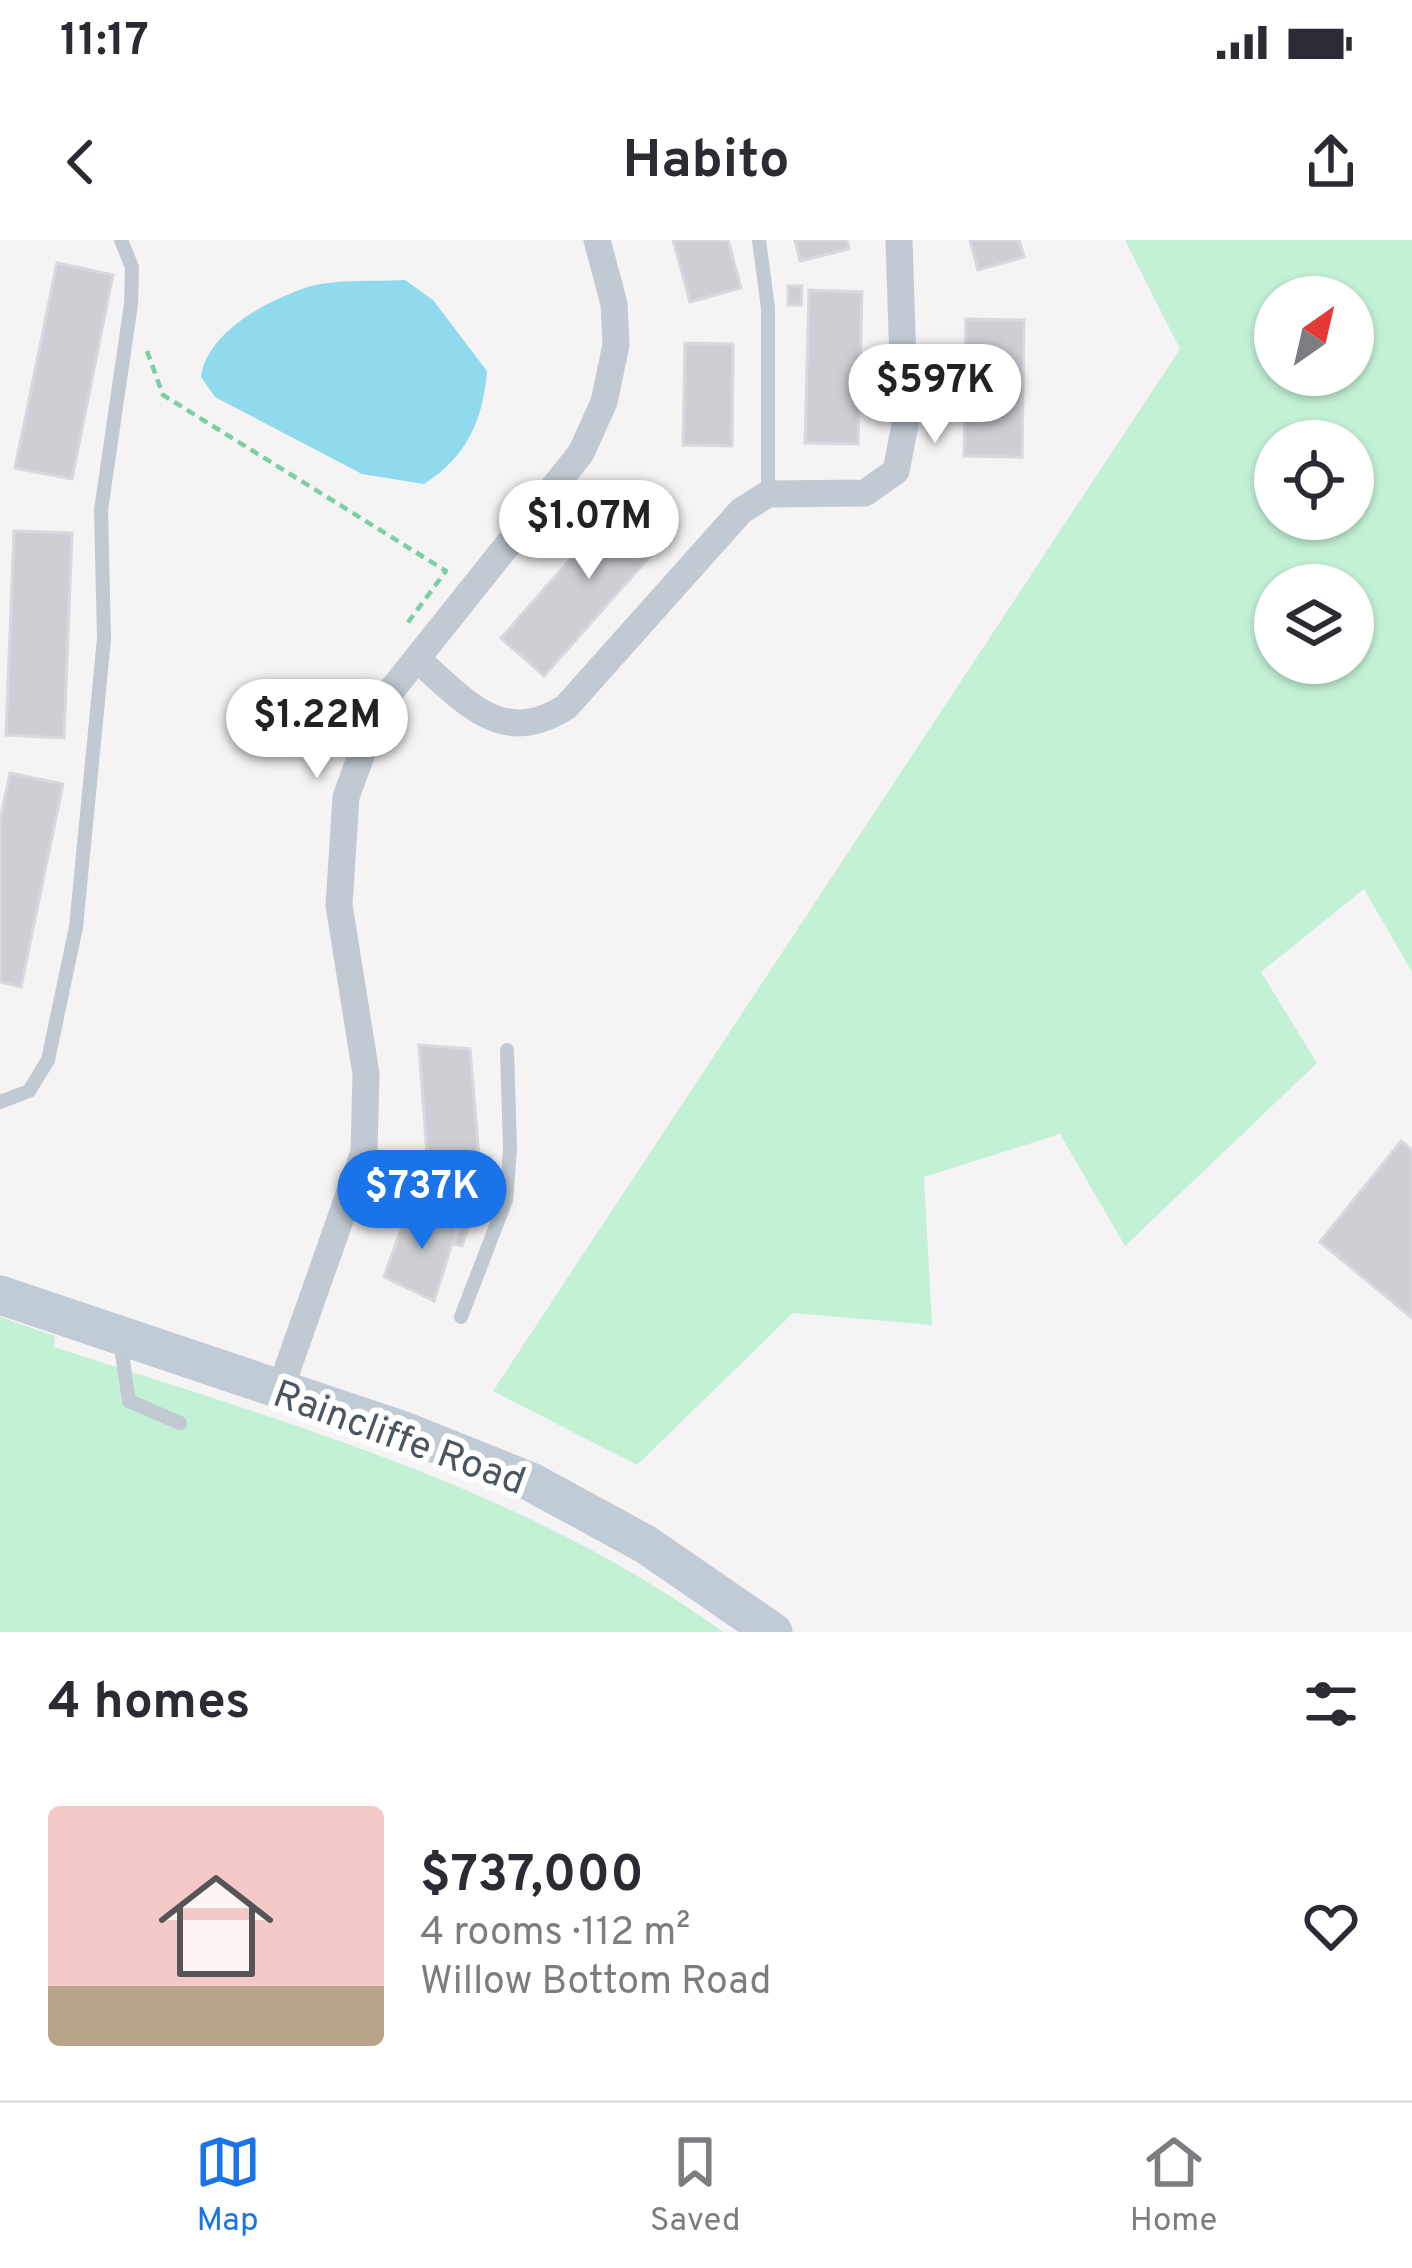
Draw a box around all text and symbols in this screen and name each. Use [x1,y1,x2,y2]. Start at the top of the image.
text: 11:17 [60,14,149,71]
text: Habito [622,128,790,197]
icon: back [48,129,114,195]
icon: share [1298,129,1364,195]
north arrow [1254,276,1374,396]
map controls [1254,276,1374,684]
pin: $597K [851,344,1019,446]
text: $597K [875,358,995,407]
button: locate [1254,420,1374,540]
pin: $1.07M [491,480,687,582]
text: $1.07M [526,494,652,543]
button: layers [1254,564,1374,684]
pin: $1.22M [219,679,415,781]
text: $1.22M [253,693,381,742]
pin: $737K [338,1150,506,1252]
text: $737K [364,1164,480,1213]
street label: Raincliffe Road [266,1372,531,1509]
icon: filters [1298,1671,1364,1737]
text: 4 homes [48,1672,250,1737]
text: $737,000 [420,1845,644,1910]
icon: home [144,1854,288,1998]
icon: heart [1298,1893,1364,1959]
text: 4 rooms · 112 m² [420,1910,690,1959]
text: Willow Bottom Road [420,1959,771,2008]
tab: Map [195,2129,261,2243]
tab: Saved [650,2129,741,2243]
tab: Home [1130,2129,1217,2243]

